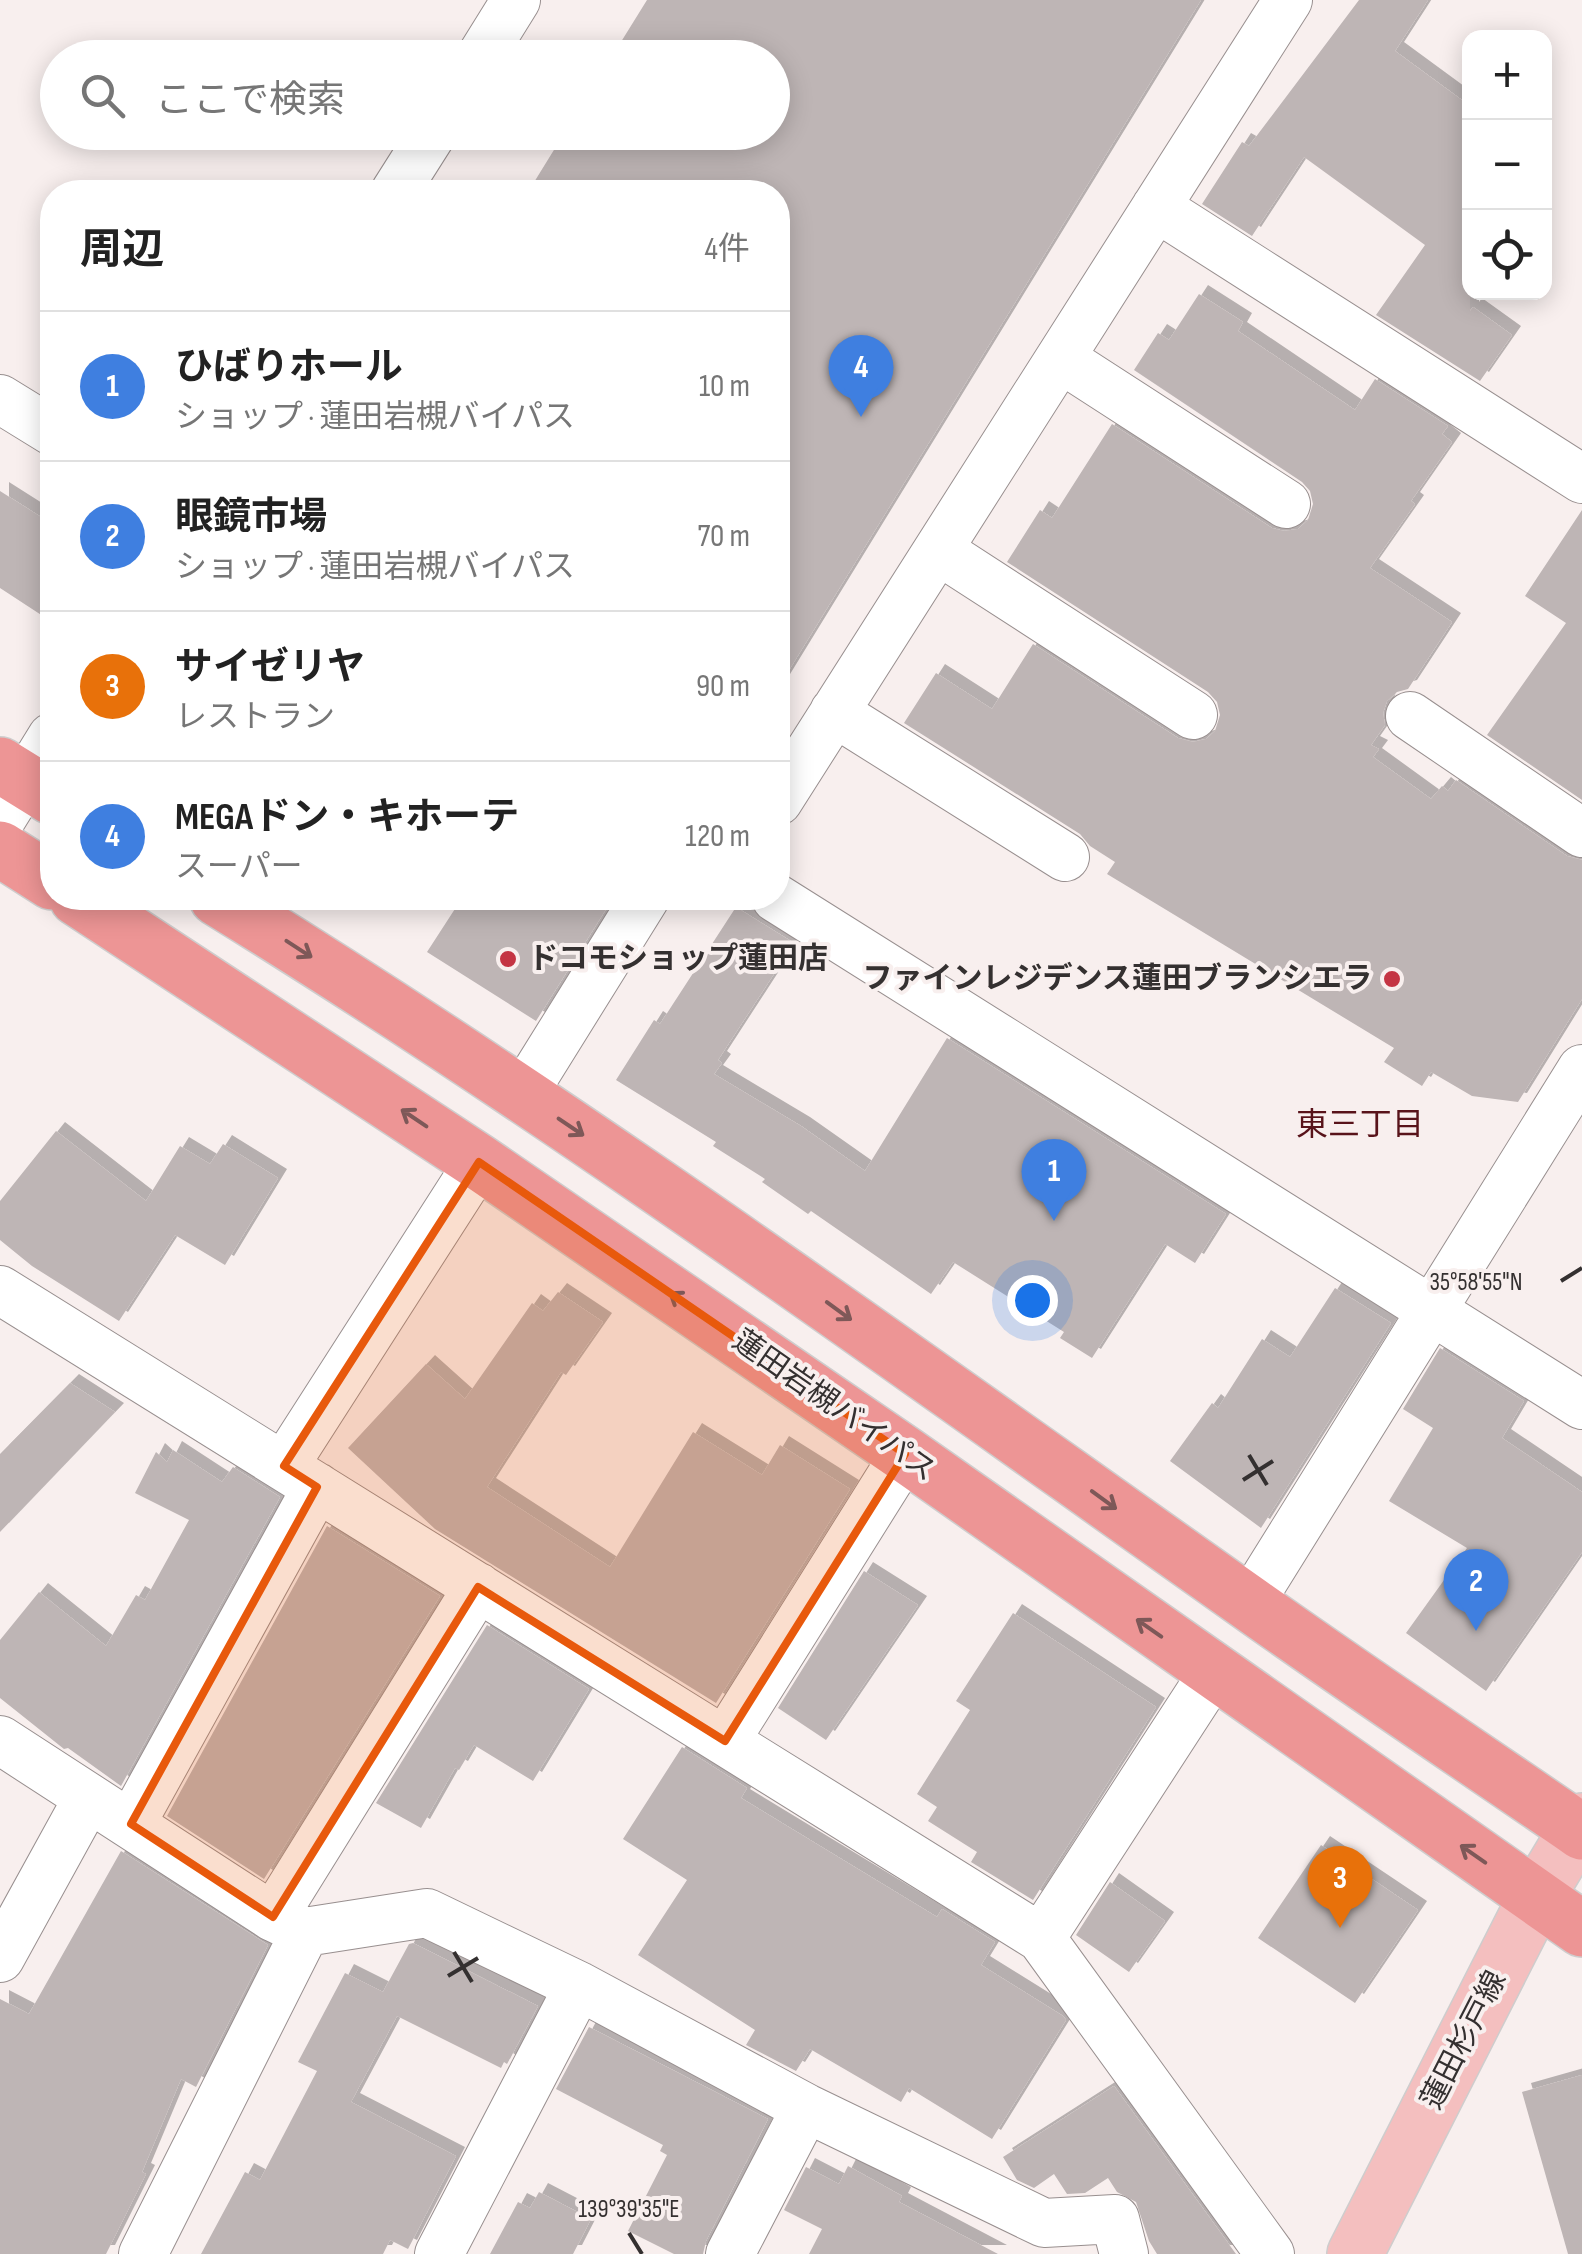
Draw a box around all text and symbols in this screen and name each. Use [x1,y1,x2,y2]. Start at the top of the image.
map controls [1462,30,1552,300]
button: + [1462,30,1552,120]
search box [40,40,790,150]
icon: search [75,68,130,123]
text: ここで検索 [155,78,345,123]
button: − [1462,120,1552,210]
button: locate [1462,210,1552,300]
text: 周辺 [80,225,164,276]
text: 4件 [705,230,750,269]
pin: 4 [828,334,894,417]
text: ひばりホール [175,345,403,390]
text: 1 [106,367,119,406]
text: 10 m [699,367,750,406]
text: ショップ · 蓮田岩槻バイパス [175,398,575,437]
text: 眼鏡市場 [175,495,327,540]
text: 2 [105,517,120,556]
text: 70 m [697,517,750,556]
text: ショップ · 蓮田岩槻バイパス [175,548,575,587]
text: サイゼリヤ [175,645,365,690]
text: 3 [105,667,120,706]
text: 90 m [696,667,750,706]
text: レストラン [175,698,335,737]
text: MEGAドン・キホーテ [175,795,519,840]
text: 4 [105,817,120,856]
text: 120 m [685,817,750,856]
text: スーパー [175,848,303,887]
one-way arrow [285,939,313,960]
place label: ドコモショップ蓮田店 [528,941,828,977]
marker: ドコモショップ蓮田店 [497,948,519,970]
place label: ファインレジデンス蓮田ブランシエラ [863,961,1372,997]
marker: ファインレジデンス蓮田ブランシエラ [1381,968,1403,990]
district label: 東三丁目 [1296,1106,1424,1145]
one-way arrow [400,1108,428,1129]
one-way arrow [557,1116,585,1137]
pin: 1 [1022,1138,1086,1221]
text: 35°58'55"N [1430,1267,1522,1298]
your location [1007,1275,1058,1326]
one-way arrow [669,1291,697,1312]
one-way arrow [825,1300,853,1321]
street label: 蓮田岩槻バイパス [726,1323,942,1489]
one-way arrow [1090,1489,1117,1510]
pin: 2 [1444,1548,1508,1631]
one-way arrow [1136,1618,1164,1639]
one-way arrow [1460,1844,1487,1865]
pin: 3 [1308,1846,1372,1928]
street label: 蓮田杉戸線 [1414,1965,1514,2115]
text: 139°39'35"E [578,2194,680,2225]

